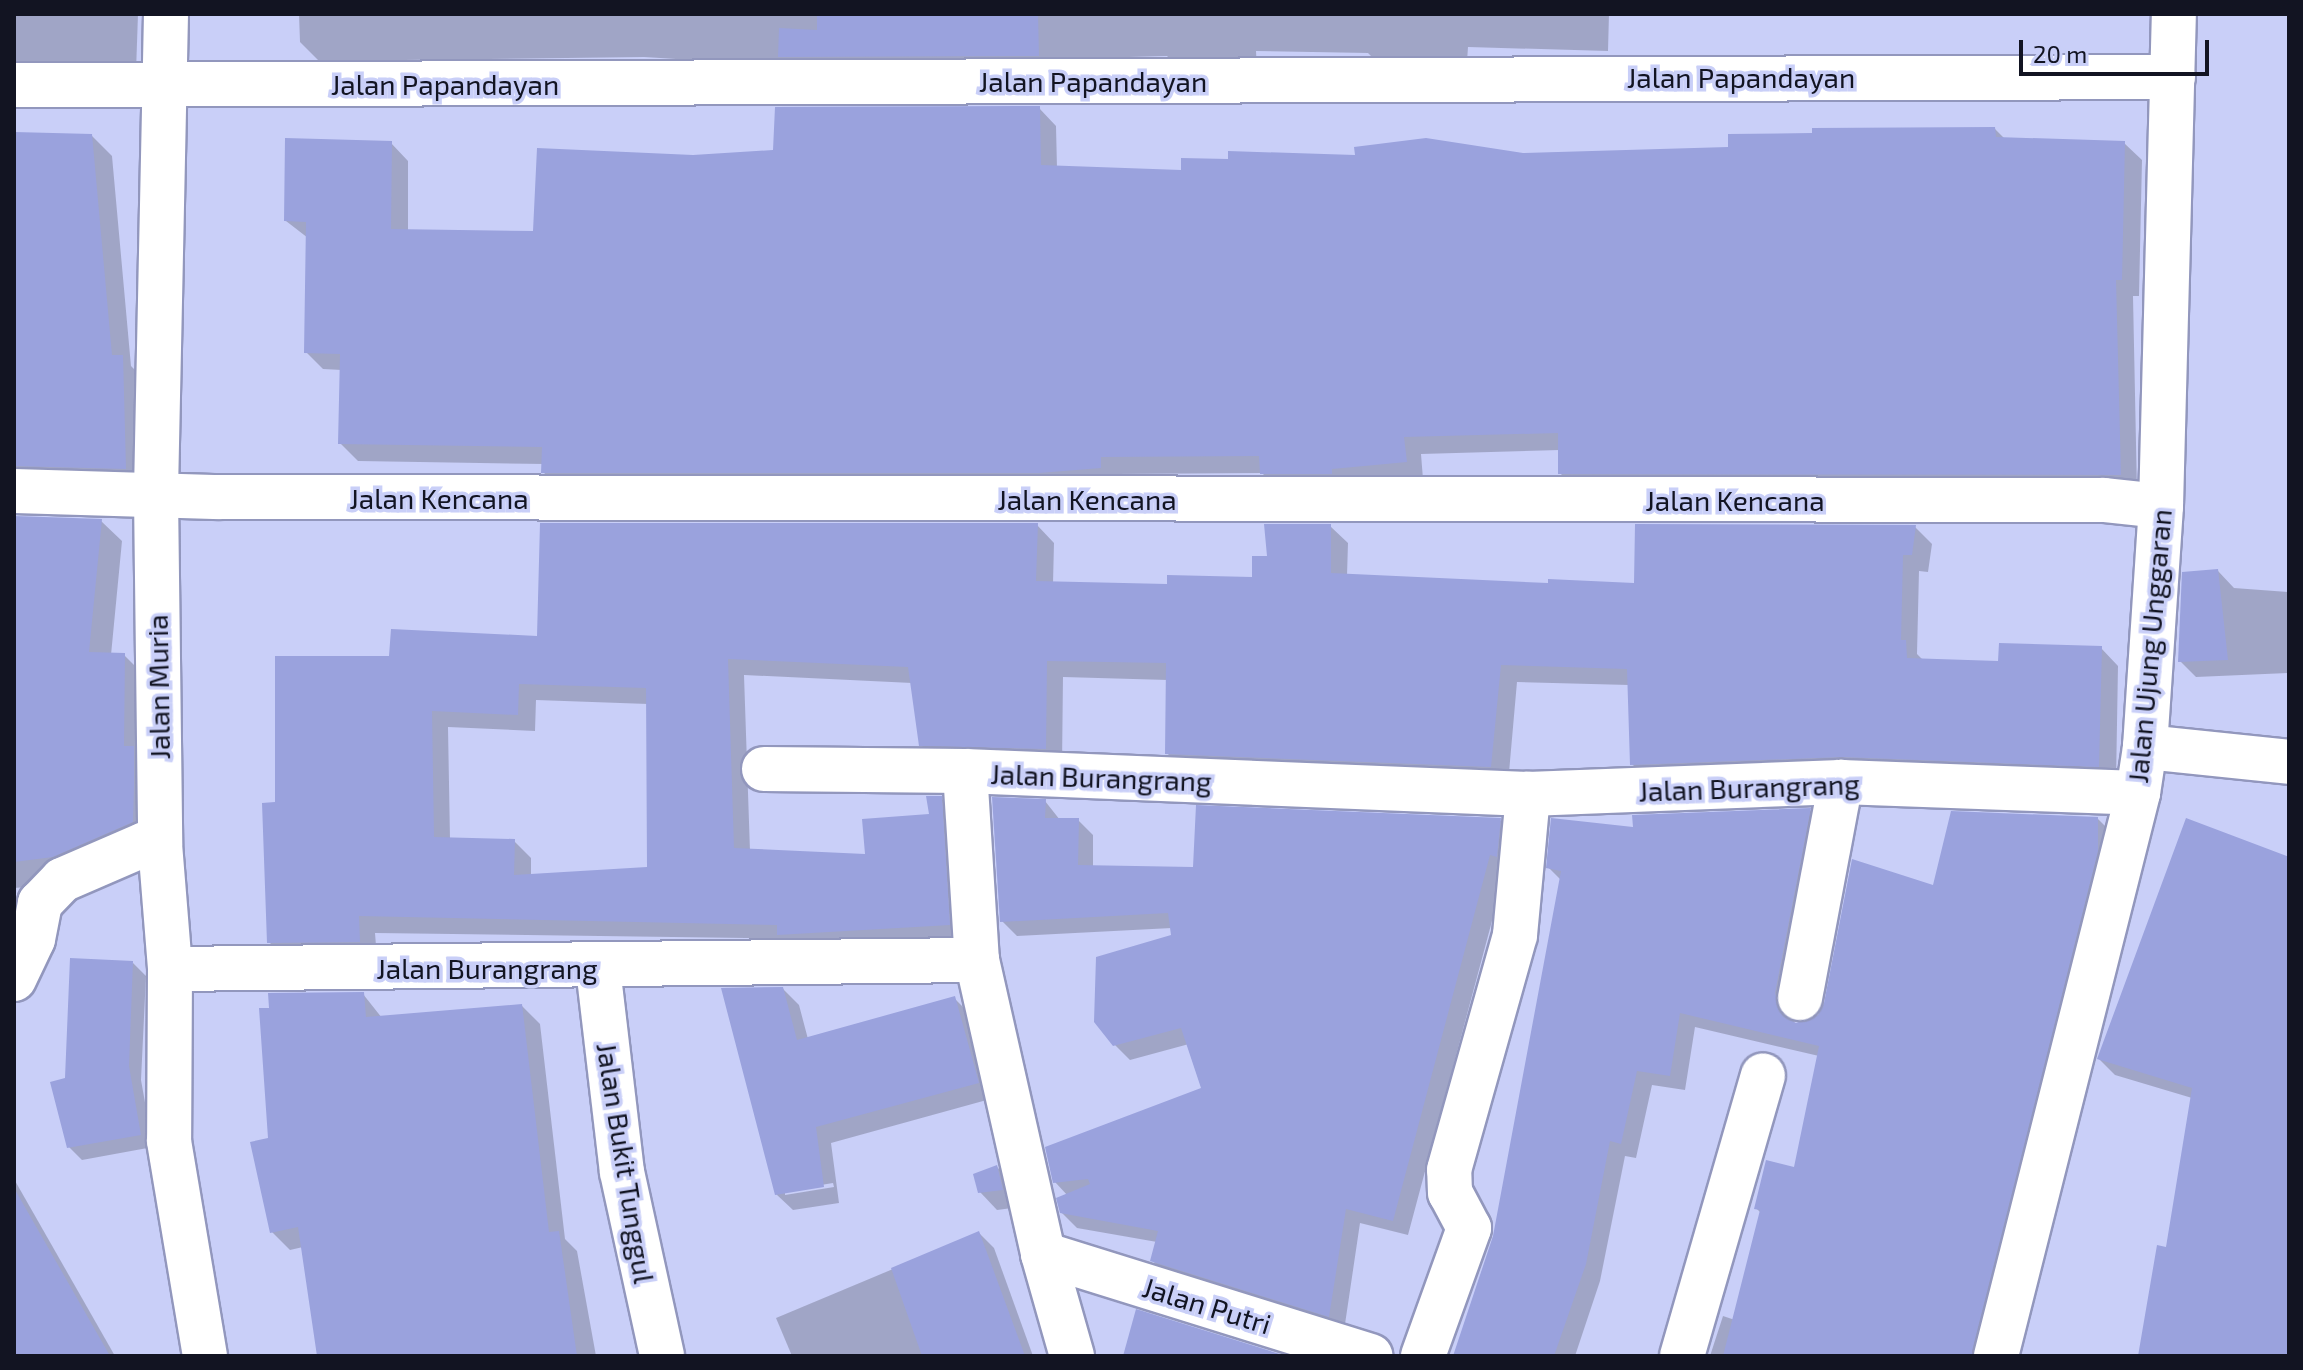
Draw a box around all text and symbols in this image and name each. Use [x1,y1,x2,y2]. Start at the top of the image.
scale bar [2023,24,2213,74]
text: 20 m [2033,39,2087,68]
street label: Jalan Papandayan [1627,60,1855,94]
street label: Jalan Papandayan [979,64,1207,98]
street label: Jalan Papandayan [331,67,559,101]
street label: Jalan Kencana [349,481,529,515]
street label: Jalan Kencana [997,482,1177,516]
street label: Jalan Kencana [1645,483,1825,517]
street label: Jalan Ujung Unggaran [2120,508,2178,784]
street label: Jalan Muria [140,614,176,760]
street label: Jalan Burangrang [990,756,1212,798]
street label: Jalan Burangrang [1638,766,1860,808]
street label: Jalan Burangrang [376,951,598,985]
street label: Jalan Bukit Tunggul [590,1040,662,1286]
street label: Jalan Putri [1139,1270,1275,1340]

